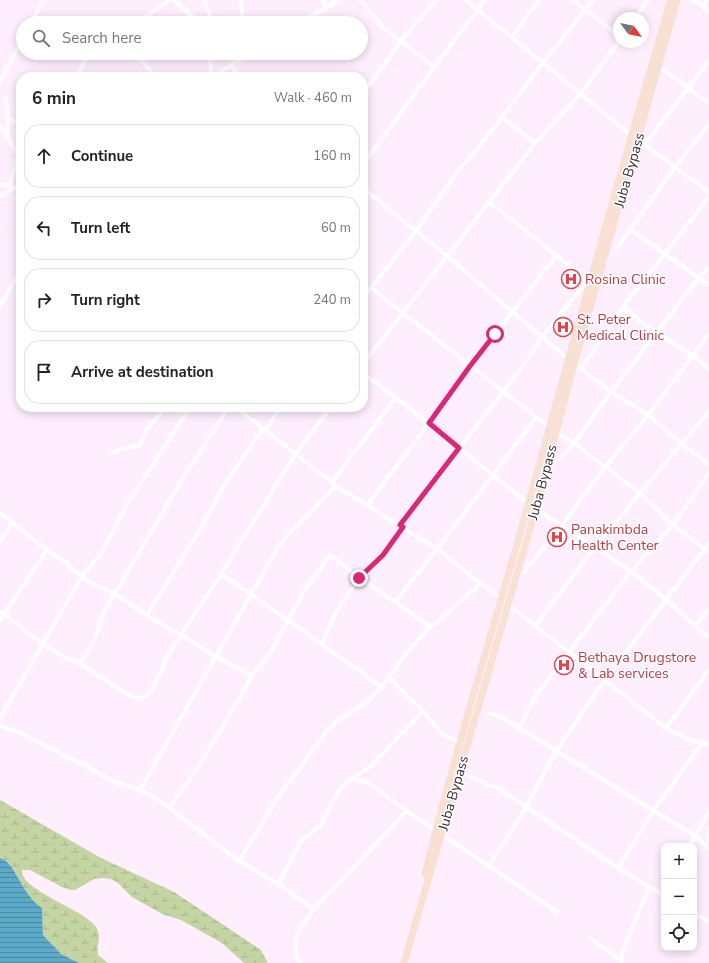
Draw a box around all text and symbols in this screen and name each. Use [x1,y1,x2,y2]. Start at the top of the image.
north arrow [613,12,649,48]
search box [16,16,368,60]
icon: search [30,27,52,49]
text: Search here [62,28,142,48]
text: 6 min [32,87,76,110]
text: Walk · 460 m [274,89,352,107]
street label: Juba Bypass [609,130,649,211]
icon: ahead [33,145,55,167]
text: Continue [71,146,133,166]
text: 160 m [313,147,351,165]
icon: left [33,217,55,239]
text: Turn left [71,218,130,238]
text: 60 m [321,219,351,237]
hospital icon: Rosina Clinic [560,268,582,290]
place label: Rosina Clinic [585,270,666,289]
icon: right [33,289,55,311]
text: Turn right [71,290,140,310]
text: 240 m [313,291,351,309]
place label: St. Peter Medical Clinic [577,310,664,345]
hospital icon: St. Peter Medical Clinic [552,316,574,338]
route start [486,325,504,343]
icon: arrive [33,361,55,383]
text: Arrive at destination [71,362,214,382]
street label: Juba Bypass [523,442,562,523]
place label: Panakimbda Health Center [571,520,659,555]
hospital icon: Panakimbda Health Center [546,526,568,548]
route end [350,569,368,587]
place label: Bethaya Drugstore & Lab services [578,648,696,683]
hospital icon: Bethaya Drugstore & Lab services [553,654,575,676]
street label: Juba Bypass [433,753,473,834]
map controls [661,843,697,951]
button: + [661,843,697,879]
button: − [661,879,697,915]
button: locate [661,915,697,951]

